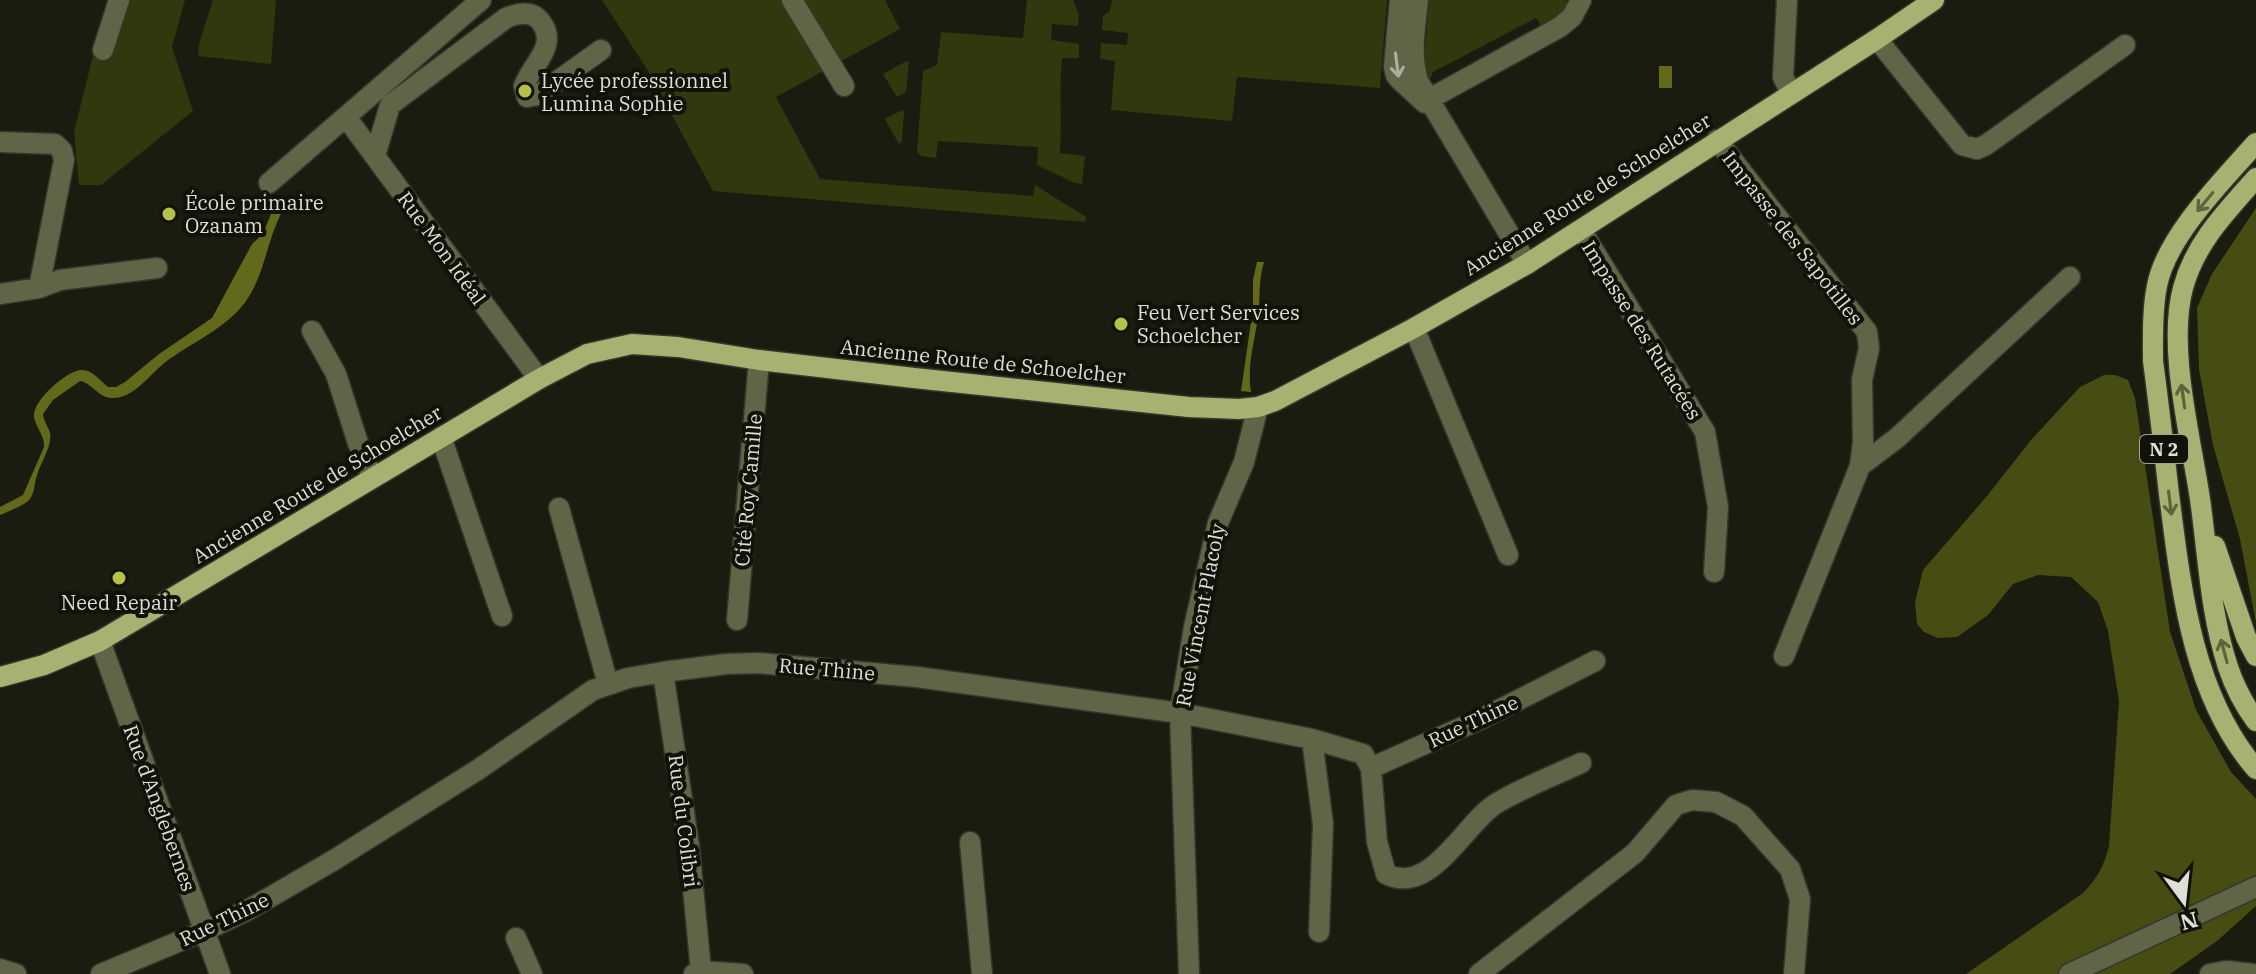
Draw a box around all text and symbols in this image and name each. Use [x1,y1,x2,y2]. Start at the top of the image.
one-way arrow [1390,51,1405,77]
place label: Lycée professionnel Lumina Sophie [541,67,728,117]
marker: Lycée professionnel Lumina Sophie [516,82,534,100]
street label: Ancienne Route de Schoelcher [1458,107,1716,281]
street label: Impasse des Sapotilles [1717,146,1869,330]
street label: Rue Mon Idéal [392,186,492,310]
place label: École primaire Ozanam [185,189,324,239]
one-way arrow [2196,192,2214,212]
marker: École primaire Ozanam [160,205,178,223]
street label: Impasse des Rutacées [1576,235,1708,425]
place label: Feu Vert Services Schoelcher [1137,299,1300,349]
marker: Feu Vert Services Schoelcher [1112,315,1130,333]
street label: Ancienne Route de Schoelcher [839,333,1127,389]
one-way arrow [2175,384,2190,409]
street label: Ancienne Route de Schoelcher [187,399,447,569]
street label: Cité Roy Camille [728,413,768,567]
road number: N 2 [2140,435,2188,463]
one-way arrow [2163,490,2178,516]
street label: Rue Vincent Placoly [1169,521,1231,709]
marker: Need Repair [110,569,128,587]
place label: Need Repair [61,589,177,616]
one-way arrow [2215,638,2230,664]
street label: Rue Thine [778,651,876,687]
street label: Rue Thine [1424,688,1522,754]
street label: Rue d'Anglebernes [117,721,203,895]
street label: Rue du Colibri [662,753,706,889]
north arrow [2144,862,2224,942]
street label: Rue Thine [175,886,273,952]
text: N [2177,906,2201,938]

